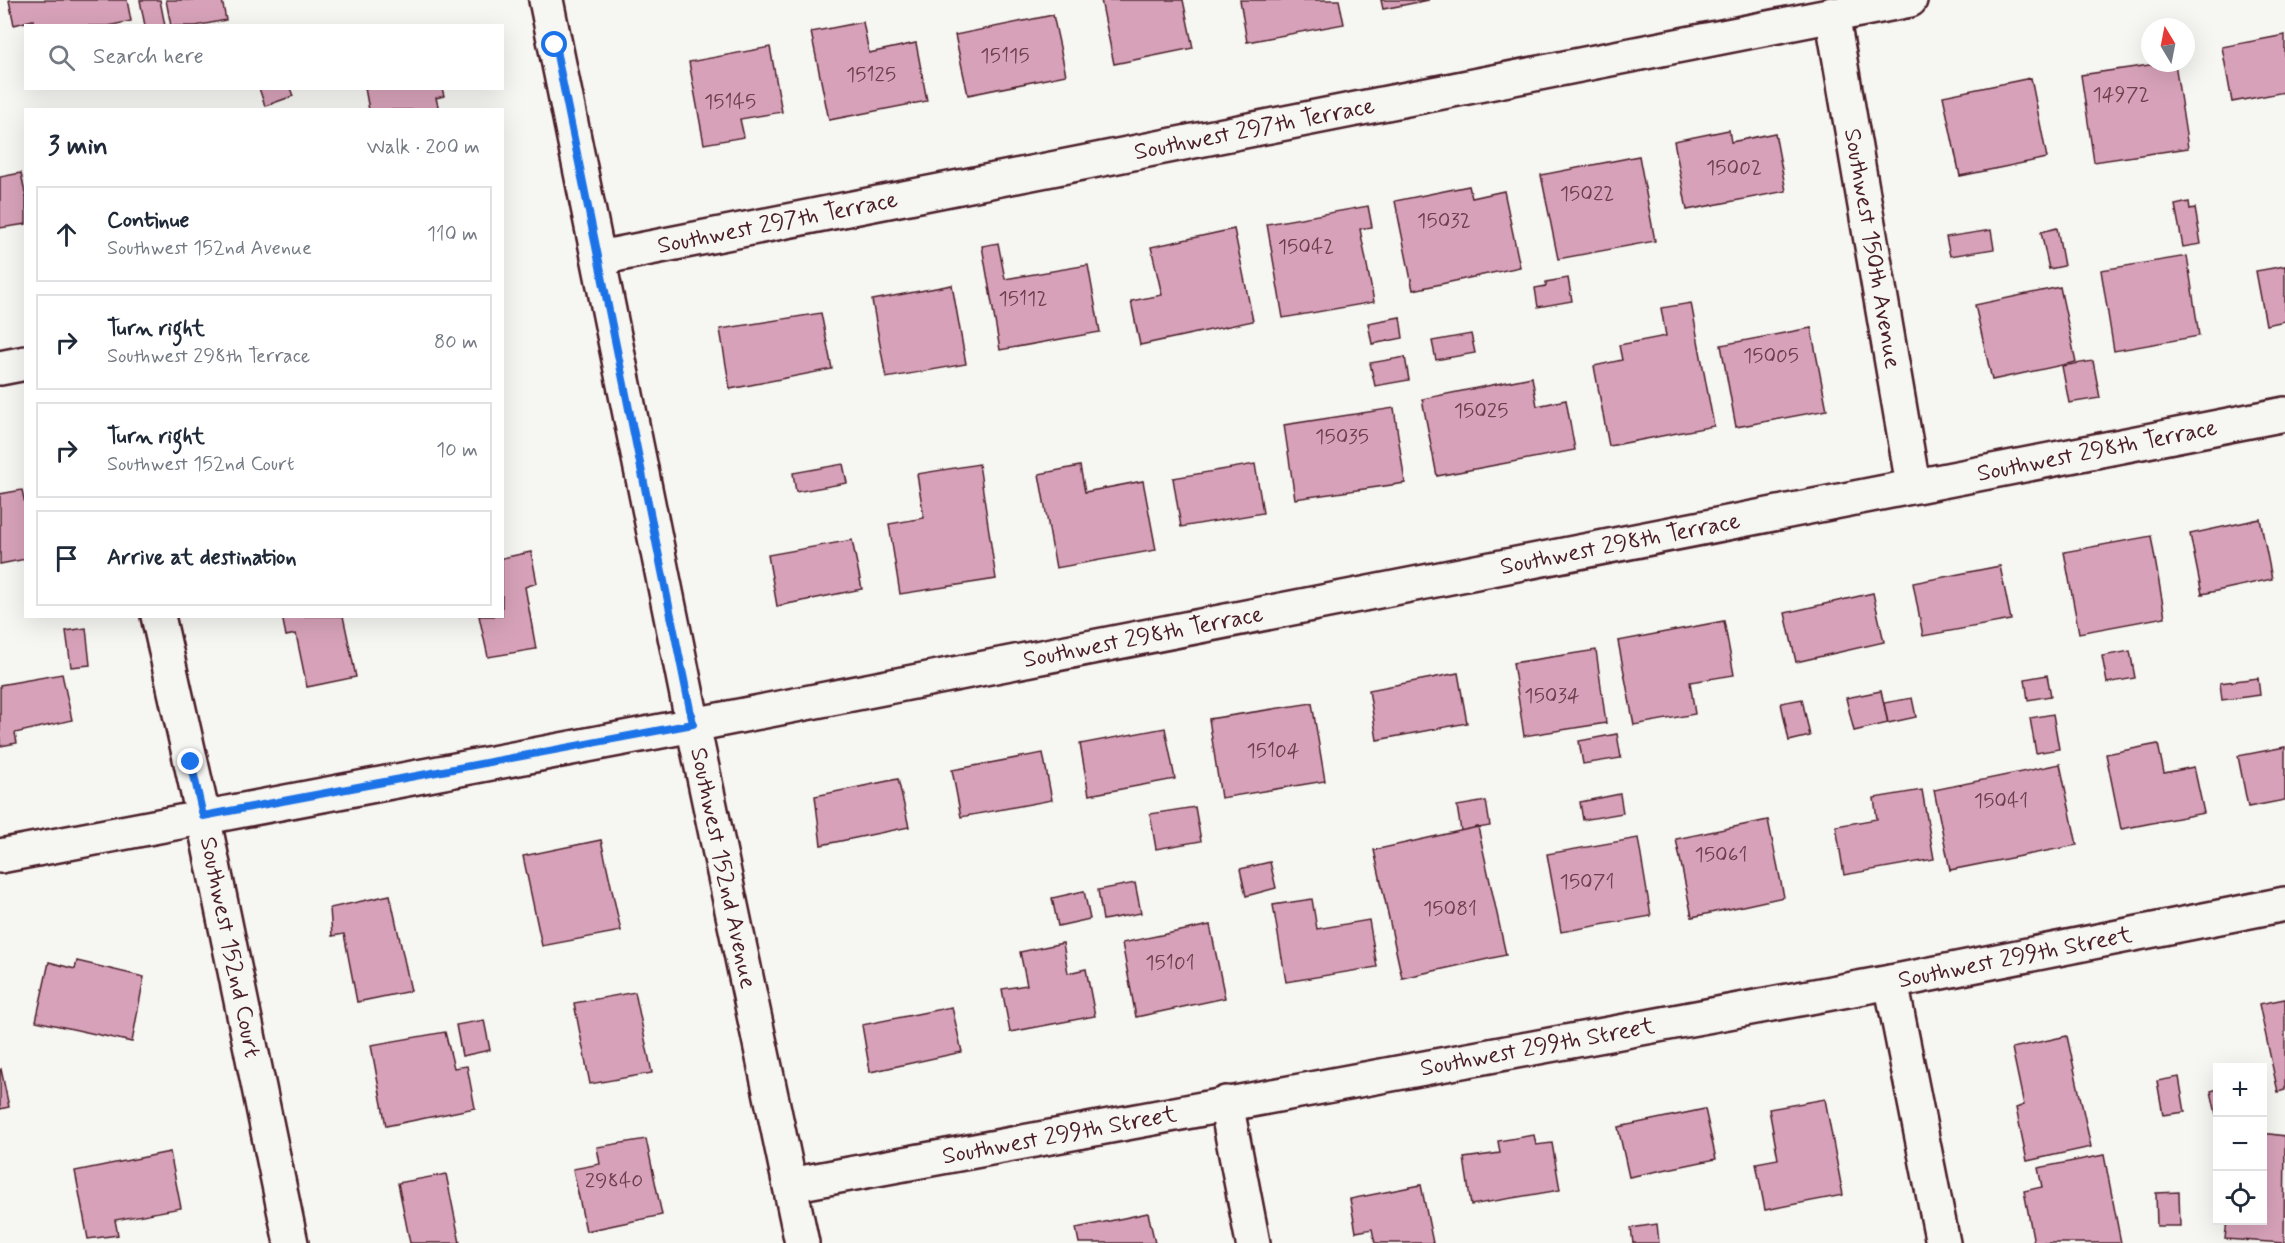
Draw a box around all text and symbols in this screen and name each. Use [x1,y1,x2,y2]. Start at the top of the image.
north arrow [2141,18,2195,72]
search box [24,24,504,90]
route start [541,31,567,57]
icon: search [45,41,78,74]
house number: 15115 [980,42,1030,70]
text: Search here [93,43,204,71]
house number: 15125 [846,61,896,89]
house number: 14972 [2092,81,2150,109]
house number: 15145 [704,88,756,116]
street label: Southwest 297th Terrace [1131,90,1377,168]
street label: Southwest 150th Avenue [1836,126,1908,371]
text: 3 min [48,130,108,164]
text: Walk · 200 m [367,134,480,161]
house number: 15002 [1706,154,1762,182]
house number: 15022 [1560,180,1614,208]
street label: Southwest 297th Terrace [655,184,901,262]
text: Continue [107,207,189,235]
house number: 15032 [1417,207,1471,235]
icon: ahead [50,218,83,251]
text: 110 m [427,221,478,248]
house number: 15042 [1278,233,1334,261]
text: Southwest 152nd Avenue [107,235,312,262]
house number: 15112 [998,285,1048,313]
text: Turn right [107,315,205,343]
icon: right [50,326,83,359]
text: 80 m [434,329,478,356]
house number: 15005 [1743,342,1799,370]
text: Southwest 298th Terrace [107,343,310,370]
house number: 15025 [1454,397,1508,425]
street label: Southwest 298th Terrace [1974,412,2220,489]
text: Turn right [107,423,205,451]
house number: 15035 [1315,423,1369,451]
icon: right [50,434,83,467]
text: 10 m [436,437,478,464]
text: Southwest 152nd Court [107,451,294,478]
street label: Southwest 298th Terrace [1497,505,1743,582]
icon: arrive [50,542,83,575]
text: Arrive at destination [107,544,297,572]
street label: Southwest 298th Terrace [1020,598,1266,676]
house number: 15034 [1524,682,1580,710]
house number: 15104 [1246,737,1300,765]
street label: Southwest 152nd Avenue [683,745,764,992]
route end [177,748,203,774]
house number: 15041 [1974,787,2028,815]
street label: Southwest 152nd Court [192,834,268,1061]
house number: 15061 [1695,841,1747,869]
house number: 15071 [1560,868,1614,896]
house number: 15081 [1423,895,1477,923]
street label: Southwest 299th Street [1895,919,2135,996]
house number: 15101 [1145,949,1195,977]
street label: Southwest 299th Street [1418,1010,1657,1084]
map controls [2213,1063,2267,1225]
button: + [2213,1063,2267,1117]
street label: Southwest 299th Street [940,1099,1179,1172]
button: − [2213,1117,2267,1171]
house number: 29840 [585,1167,643,1195]
button: locate [2213,1171,2267,1225]

